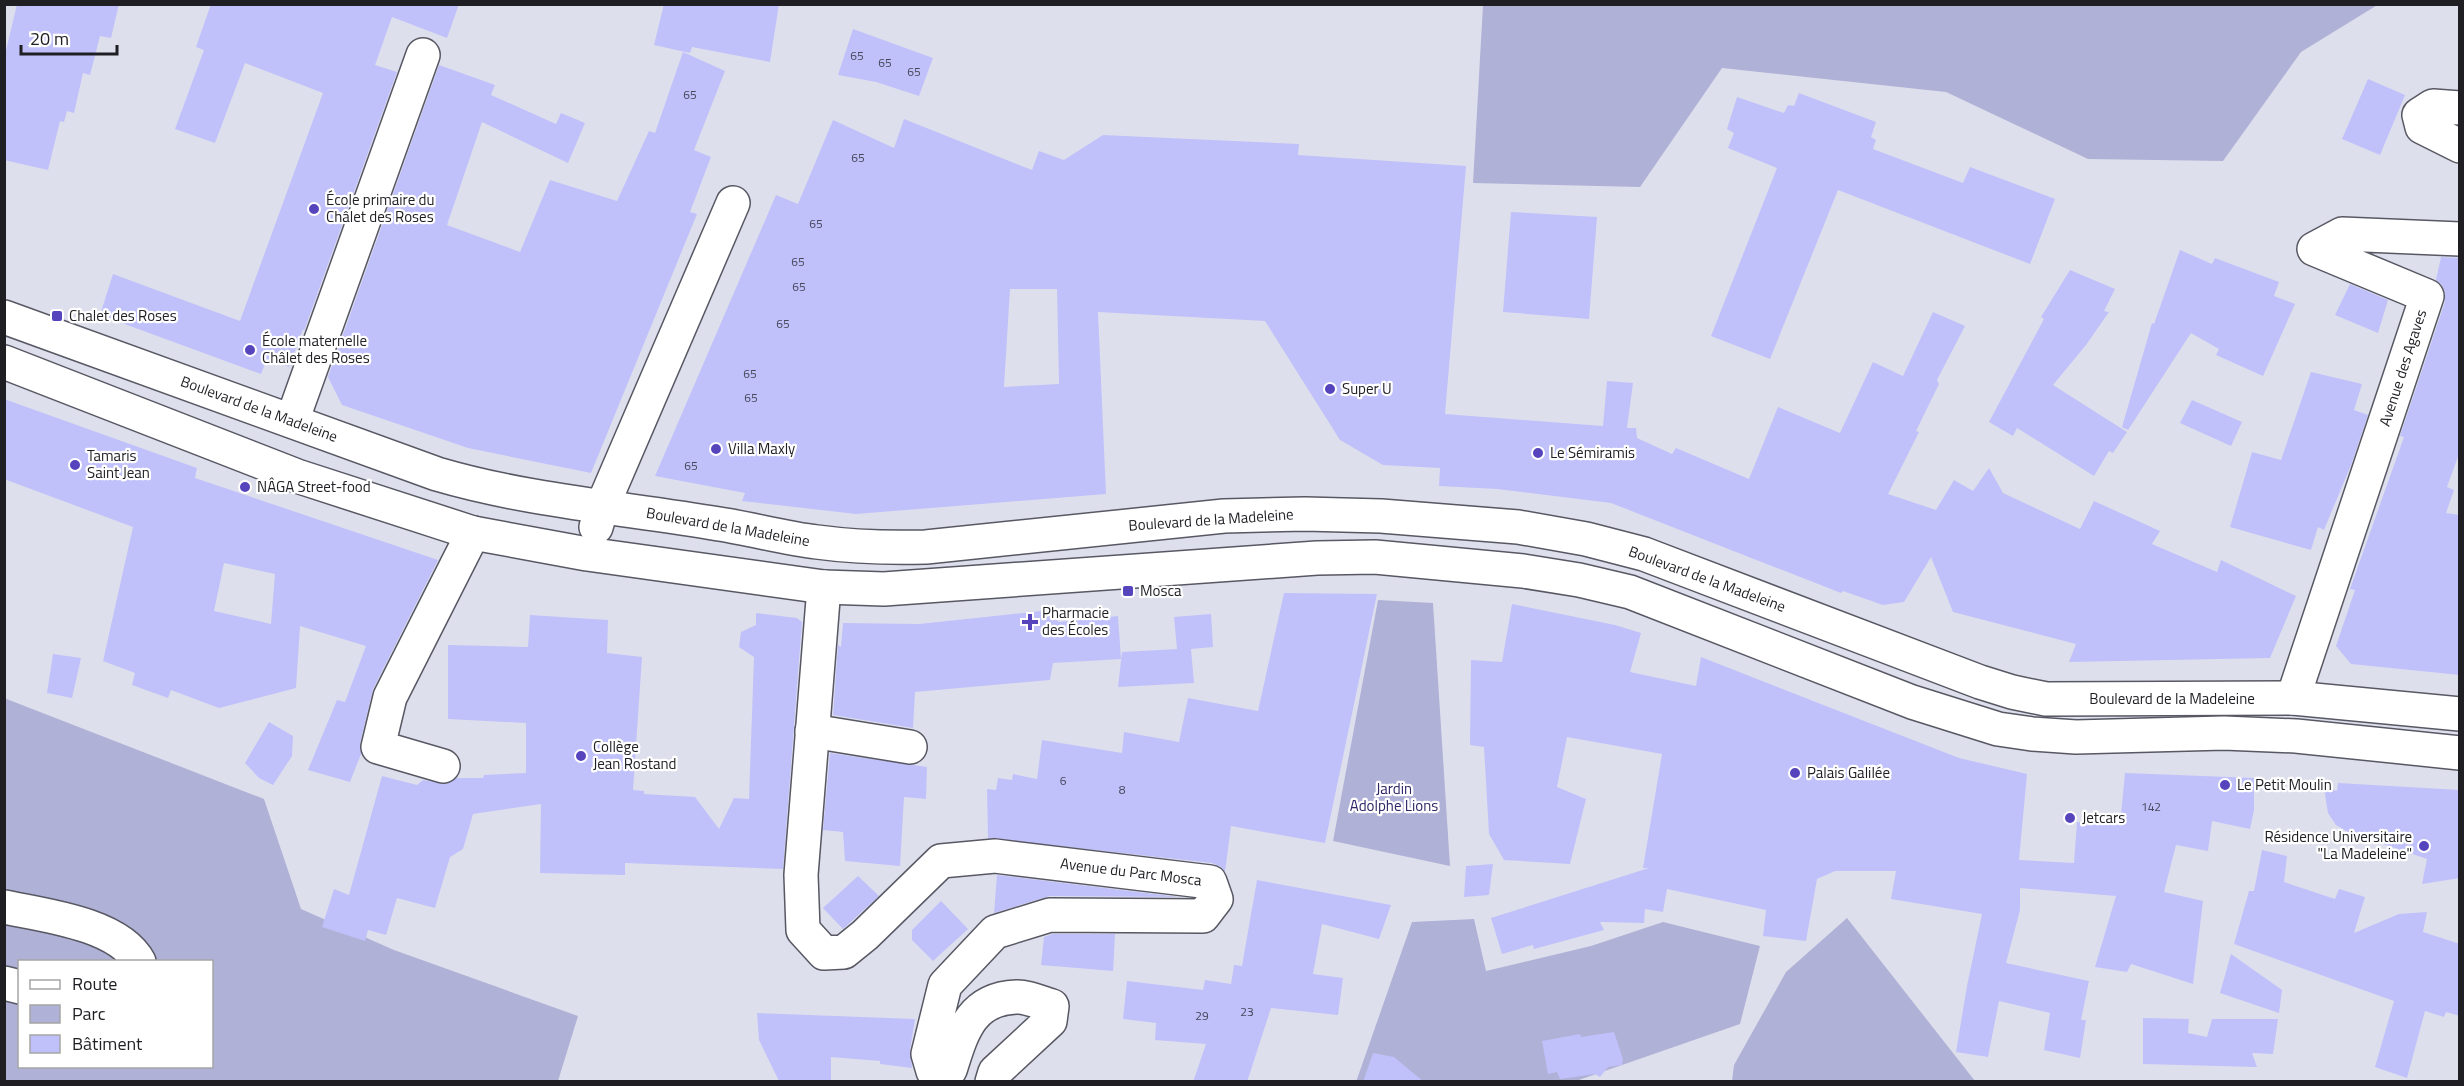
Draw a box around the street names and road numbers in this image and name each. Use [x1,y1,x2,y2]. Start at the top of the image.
street label: Avenue des Agaves [2373,306,2432,429]
street label: Boulevard de la Madeleine [177,369,341,448]
street label: Boulevard de la Madeleine [645,501,812,552]
street label: Boulevard de la Madeleine [1128,502,1294,537]
street label: Boulevard de la Madeleine [1625,539,1789,618]
street label: Boulevard de la Madeleine [2089,687,2255,710]
street label: Avenue du Parc Mosca [1059,851,1203,892]

